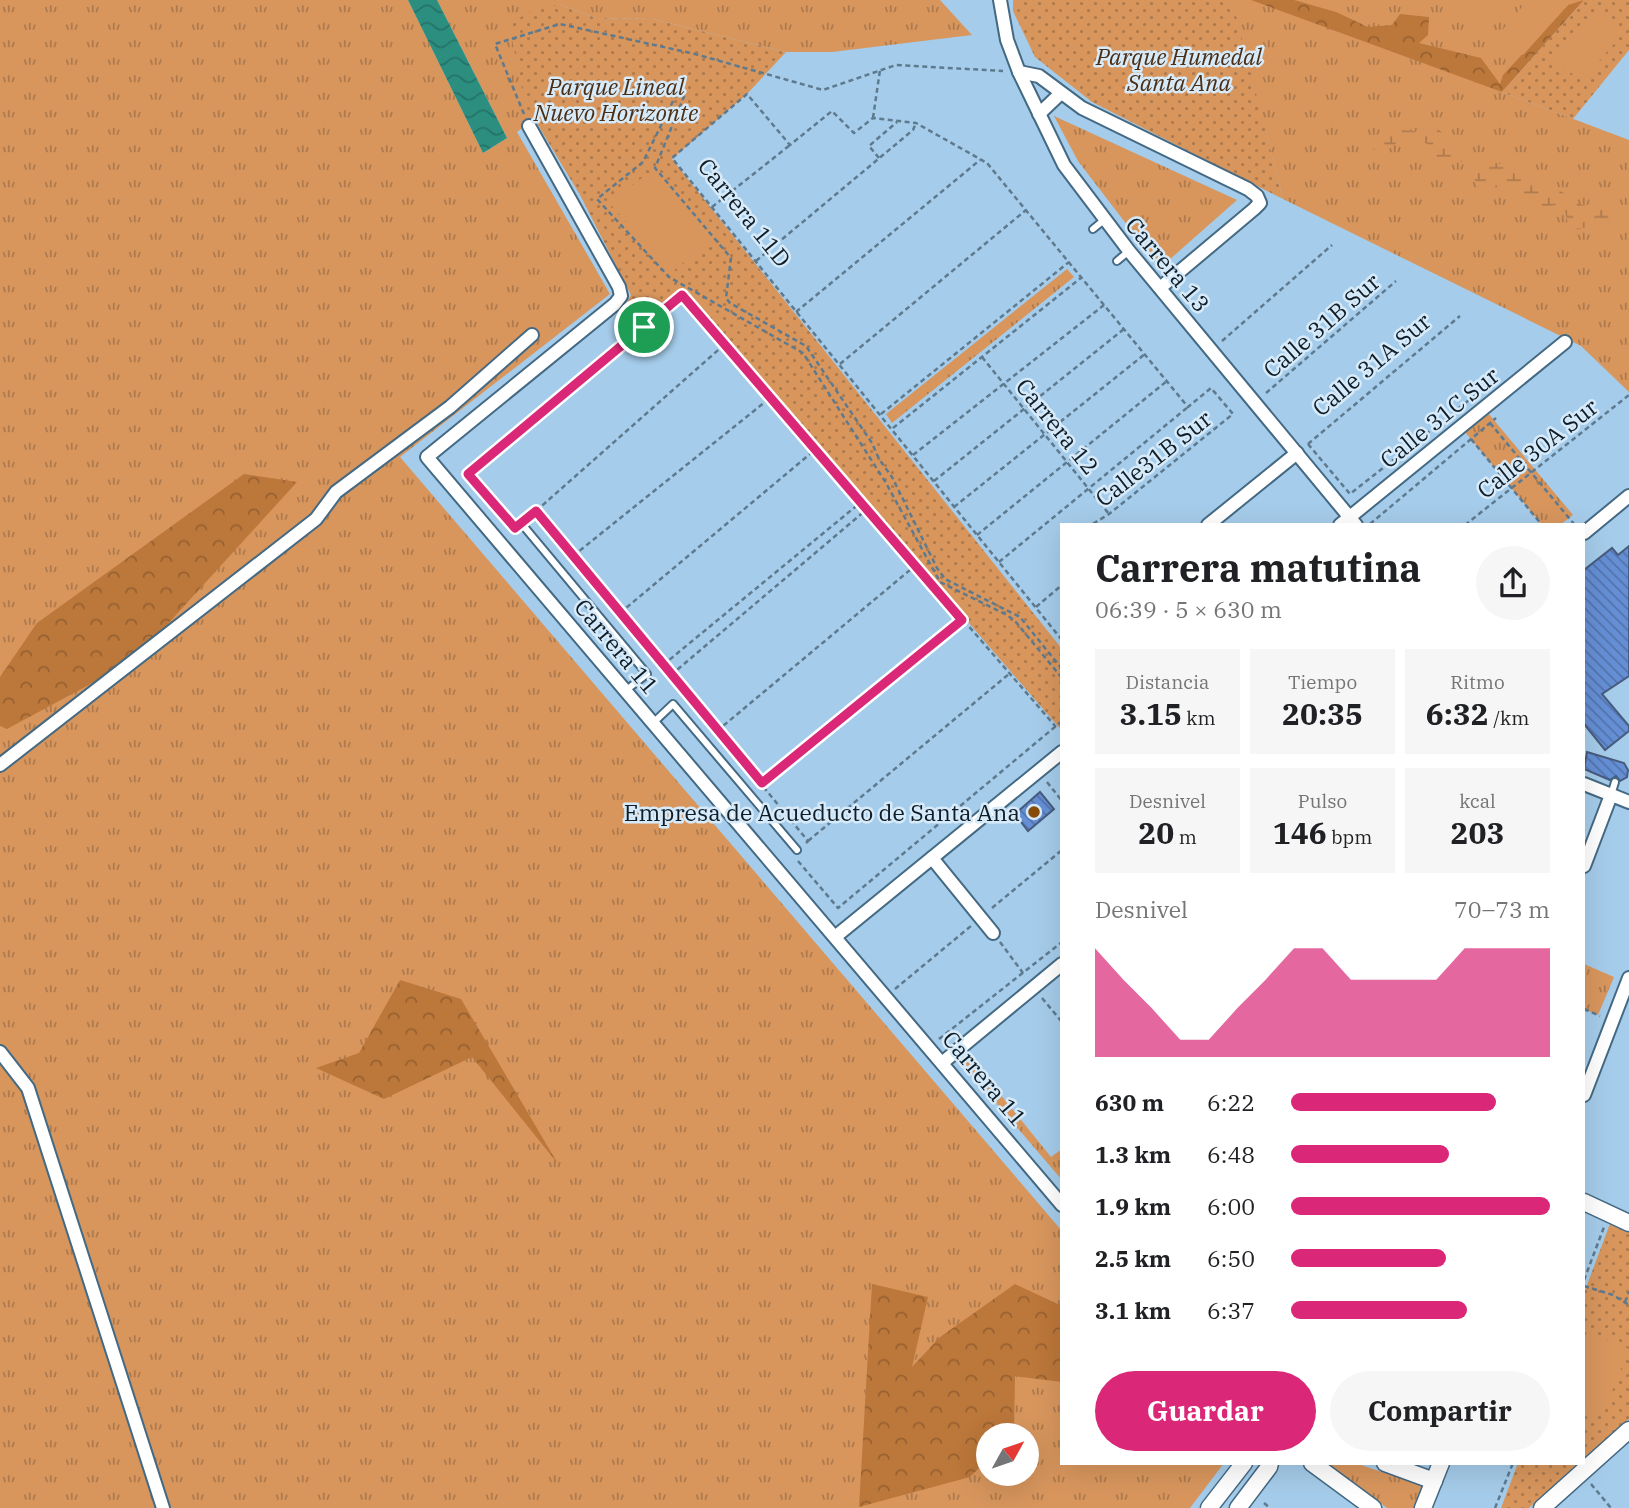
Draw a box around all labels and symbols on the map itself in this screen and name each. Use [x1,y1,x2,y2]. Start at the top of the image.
park label: Parque Humedal Santa Ana [1095,41,1263,97]
park label: Parque Lineal Nuevo Horizonte [533,71,698,127]
street label: Carrera 11D [692,151,798,273]
street label: Carrera 13 [1119,210,1217,318]
street label: Calle 31B Sur [1256,266,1386,384]
pin [614,297,674,357]
street label: Calle 31A Sur [1306,306,1436,422]
street label: Calle 31C Sur [1373,360,1505,474]
street label: Carrera 12 [1010,372,1106,480]
street label: Calle 30A Sur [1470,391,1604,505]
street label: Calle31B Sur [1089,403,1217,513]
street label: Carrera 11 [568,592,666,700]
place label: Empresa de Acueducto de Santa Ana [624,797,1020,827]
marker: Empresa de Acueducto de Santa Ana [1026,804,1042,820]
street label: Carrera 11 [936,1024,1034,1132]
north arrow [976,1423,1040,1486]

